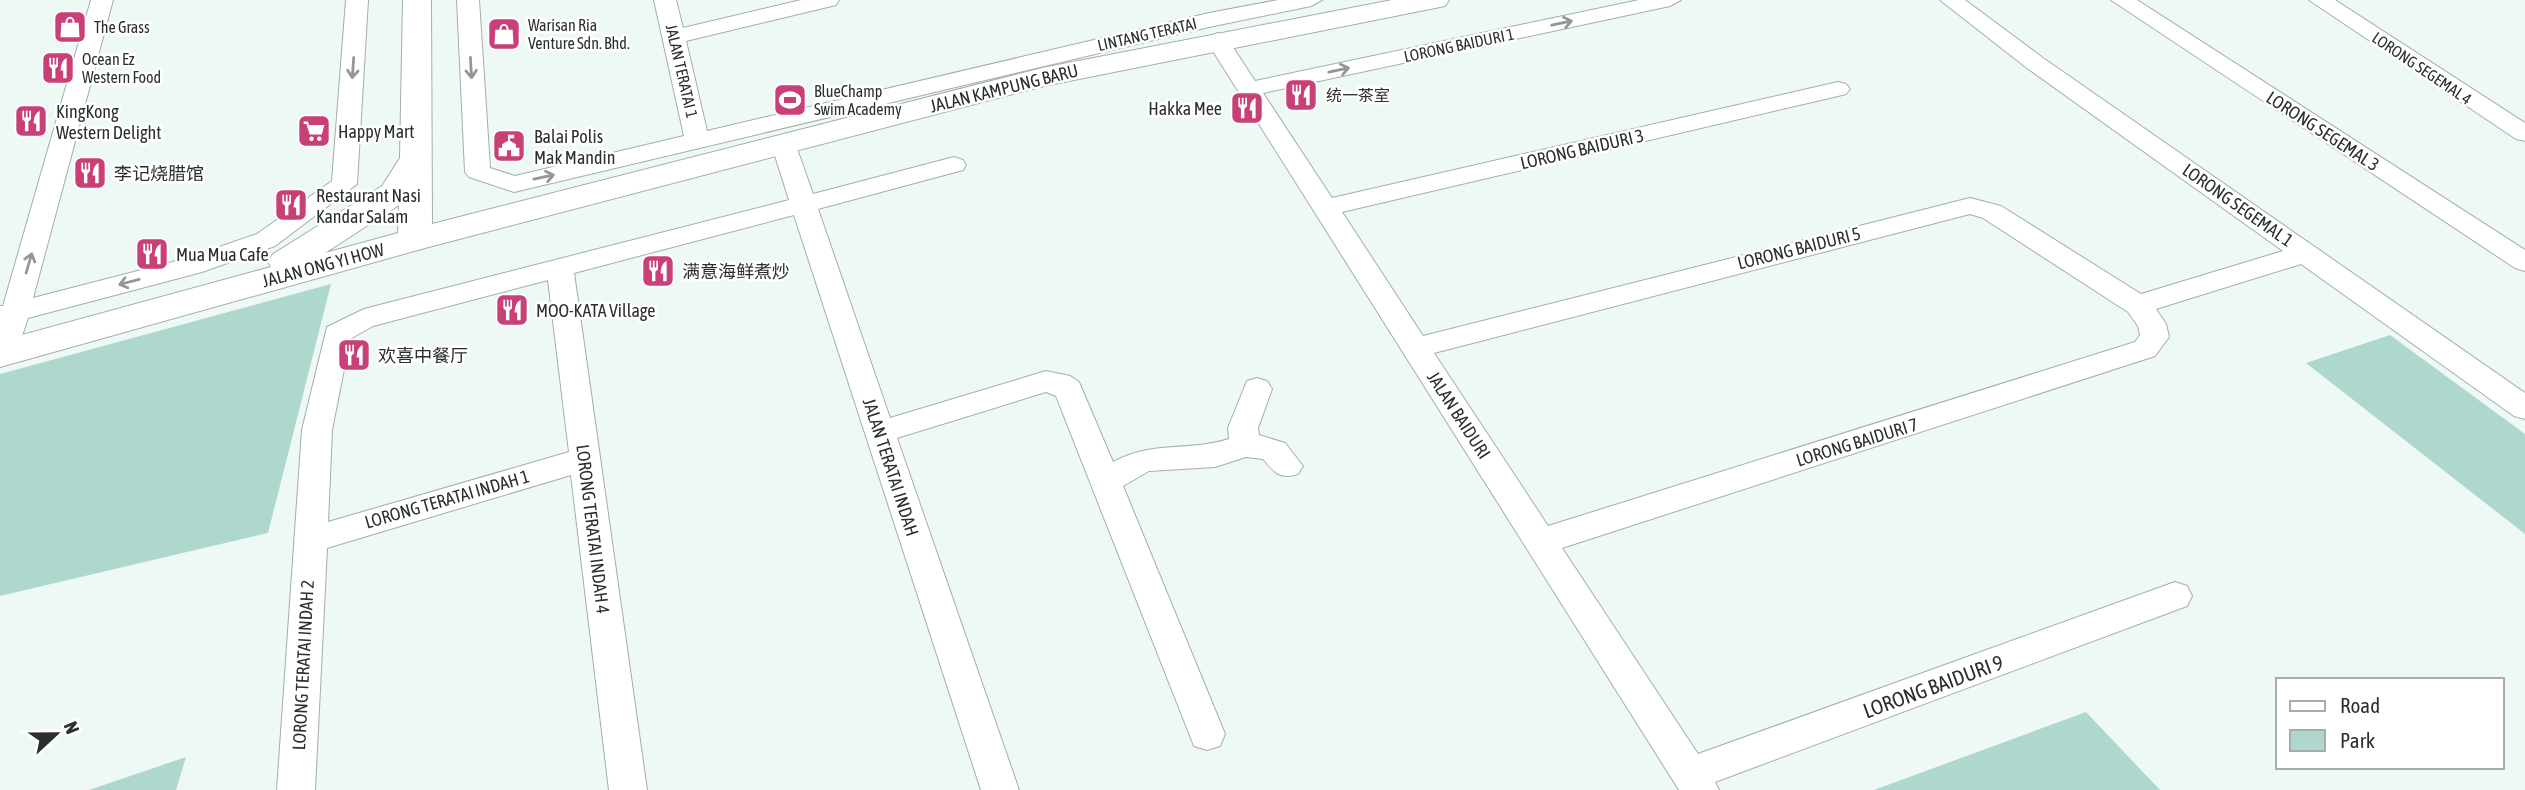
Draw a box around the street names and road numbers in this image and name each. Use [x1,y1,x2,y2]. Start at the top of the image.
street label: LINTANG TERATAI [1096,14,1198,54]
street label: JALAN TERATAI 1 [662,22,702,120]
street label: LORONG BAIDURI 1 [1402,25,1516,65]
street label: LORONG SEGEMAL 4 [2369,28,2475,108]
street label: JALAN KAMPUNG BARU [928,59,1080,117]
street label: LORONG SEGEMAL 3 [2263,87,2383,175]
street label: LORONG BAIDURI 3 [1518,125,1646,173]
street label: LORONG SEGEMAL 1 [2179,159,2297,251]
street label: LORONG BAIDURI 5 [1735,223,1863,273]
street label: JALAN ONG YI HOW [260,239,386,291]
street label: JALAN BAIDURI [1423,367,1495,463]
street label: JALAN TERATAI INDAH [859,395,923,539]
street label: LORONG BAIDURI 7 [1794,414,1920,470]
street label: LORONG TERATAI INDAH 4 [572,443,614,615]
street label: LORONG TERATAI INDAH 1 [362,465,532,533]
street label: LORONG TERATAI INDAH 2 [288,579,318,751]
street label: LORONG BAIDURI 9 [1860,650,2006,722]

